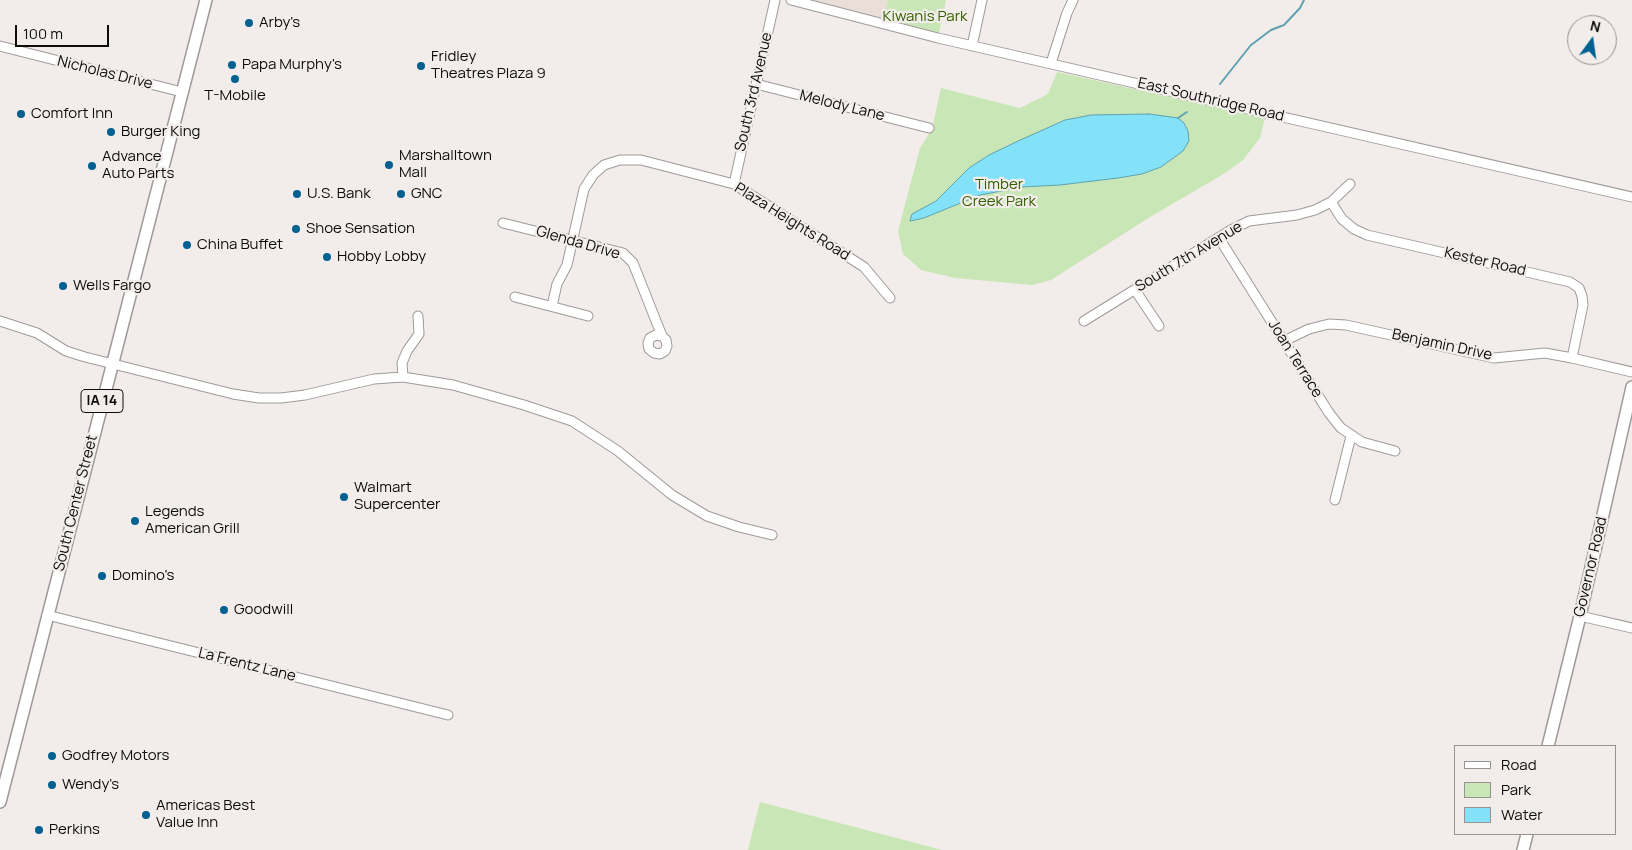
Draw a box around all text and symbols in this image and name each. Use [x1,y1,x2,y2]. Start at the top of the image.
park label: Kiwanis Park [883,8,967,26]
place label: Arby's [259,14,300,32]
scale bar [18,15,111,47]
north arrow [1567,15,1617,65]
text: N [1588,15,1603,36]
marker: Arby's [243,17,255,29]
text: 100 m [23,23,63,44]
street label: South 3rd Avenue [732,31,776,153]
place label: Fridley Theatres Plaza 9 [431,48,546,83]
street label: Nicholas Drive [55,52,155,94]
place label: Papa Murphy's [242,56,342,74]
marker: Papa Murphy's [226,59,238,71]
marker: Fridley Theatres Plaza 9 [415,60,427,72]
marker: T-Mobile [229,73,241,85]
street label: East Southridge Road [1136,74,1286,126]
place label: T-Mobile [204,87,266,105]
street label: Melody Lane [798,87,886,125]
place label: Comfort Inn [31,105,113,123]
marker: Comfort Inn [15,108,27,120]
place label: Burger King [121,123,200,141]
marker: Burger King [105,126,117,138]
place label: Marshalltown Mall [399,147,492,182]
place label: Advance Auto Parts [102,148,174,183]
marker: Marshalltown Mall [383,159,395,171]
marker: Advance Auto Parts [86,160,98,172]
park label: Timber Creek Park [962,176,1036,211]
street label: Plaza Heights Road [731,179,853,265]
place label: U.S. Bank [307,185,371,203]
place label: GNC [411,185,443,203]
marker: U.S. Bank [291,188,303,200]
marker: GNC [395,188,407,200]
street label: South 7th Avenue [1132,218,1246,296]
place label: Shoe Sensation [306,220,415,238]
street label: Glenda Drive [534,222,622,264]
marker: Shoe Sensation [290,223,302,235]
place label: China Buffet [197,236,283,254]
marker: China Buffet [181,239,193,251]
street label: Kester Road [1442,244,1528,280]
place label: Hobby Lobby [337,248,426,266]
marker: Hobby Lobby [321,251,333,263]
place label: Wells Fargo [73,277,151,295]
marker: Wells Fargo [57,280,69,292]
street label: Joan Terrace [1264,317,1326,401]
street label: Benjamin Drive [1390,326,1494,364]
road number: IA 14 [81,390,123,412]
street label: South Center Street [50,433,102,573]
place label: Walmart Supercenter [354,479,440,514]
marker: Walmart Supercenter [338,491,350,503]
place label: Legends American Grill [145,503,240,538]
marker: Legends American Grill [129,515,141,527]
street label: Governor Road [1571,515,1611,619]
place label: Domino's [112,567,174,585]
marker: Domino's [96,570,108,582]
place label: Goodwill [234,601,293,619]
marker: Goodwill [218,604,230,616]
street label: La Frentz Lane [196,644,298,686]
legend [1454,745,1617,835]
place label: Godfrey Motors [62,747,169,765]
marker: Godfrey Motors [46,750,58,762]
text: Road [1501,754,1537,775]
place label: Wendy's [62,776,119,794]
marker: Wendy's [46,779,58,791]
text: Park [1501,779,1531,800]
place label: Americas Best Value Inn [156,797,255,832]
text: Water [1501,804,1543,825]
marker: Americas Best Value Inn [140,809,152,821]
place label: Perkins [49,821,100,839]
marker: Perkins [33,824,45,836]

